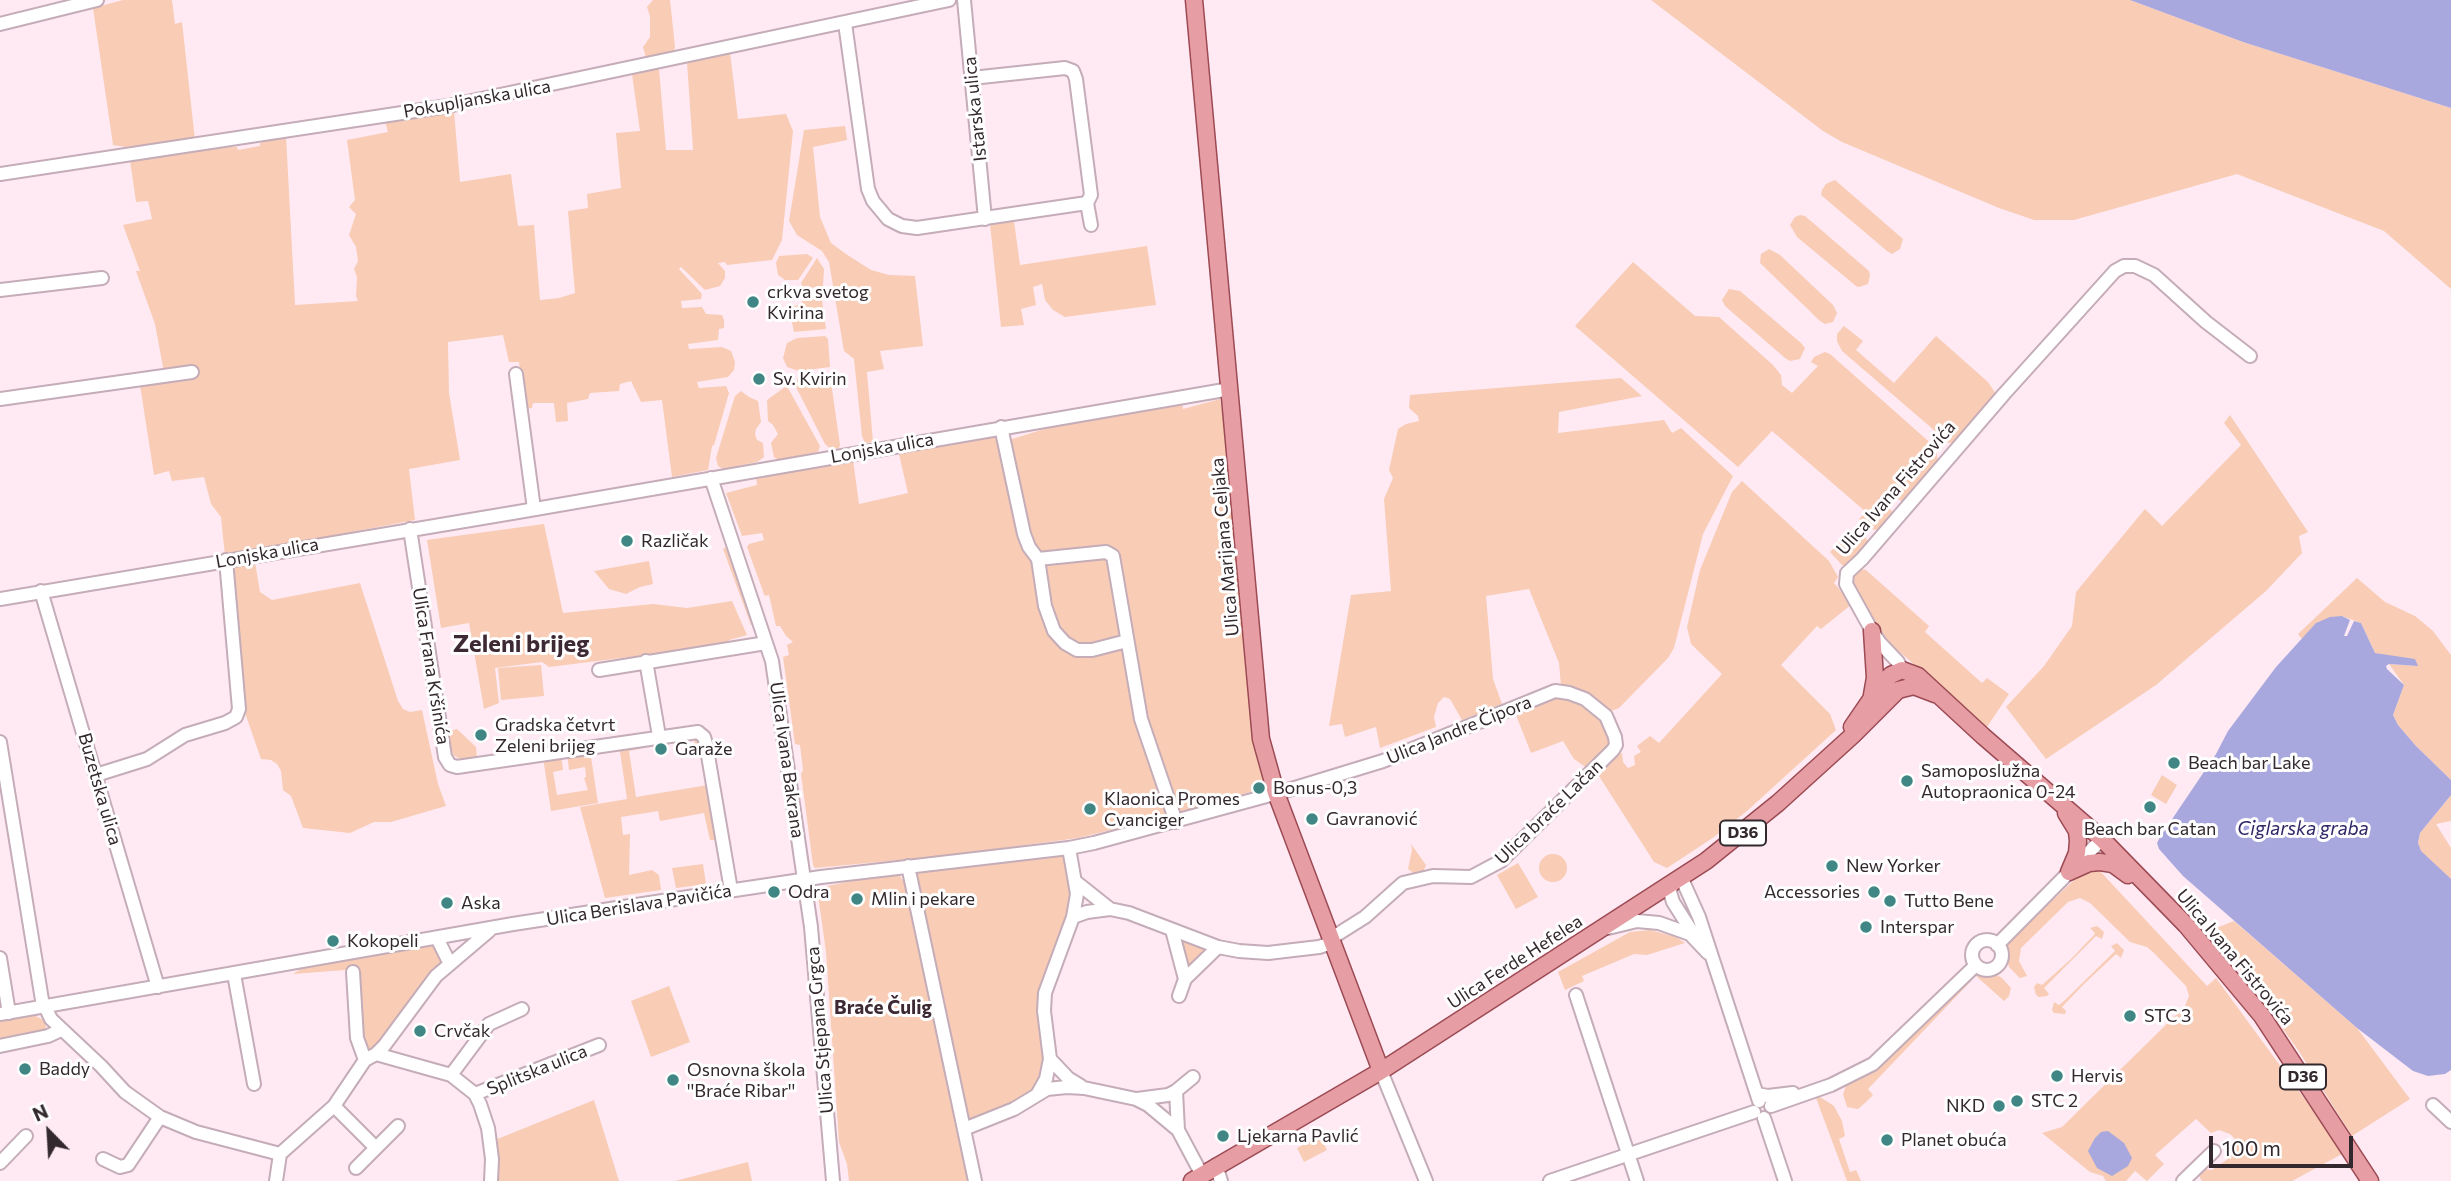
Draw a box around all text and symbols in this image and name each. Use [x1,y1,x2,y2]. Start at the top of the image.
street label: Istarska ulica [959,56,991,162]
street label: Pokupljanska ulica [402,75,552,123]
place label: crkva svetog Kvirina [767,281,869,324]
marker: crkva svetog Kvirina [745,294,761,310]
place label: Sv. Kvirin [773,368,847,390]
marker: Sv. Kvirin [751,371,767,387]
street label: Ulica Ivana Fistrovića [1832,416,1960,560]
street label: Lonjska ulica [829,428,935,468]
street label: Ulica Marijana Celjaka [1206,457,1244,637]
place label: Različak [641,530,709,552]
street label: Lonjska ulica [214,533,320,573]
marker: Različak [619,533,635,549]
street label: Ulica Frana Kršinića [408,586,454,746]
district label: Zeleni brijeg [453,630,589,658]
street label: Ulica Ivana Bakrana [765,680,809,840]
street label: Ulica Jandre Čipora [1384,691,1534,769]
place label: Gradska četvrt Zeleni brijeg [495,714,615,756]
marker: Gradska četvrt Zeleni brijeg [473,727,489,743]
street label: Buzetska ulica [74,730,126,848]
place label: Garaže [675,738,732,760]
marker: Garaže [653,741,669,757]
place label: Beach bar Lake [2188,752,2310,774]
street label: Ulica braće Lačan [1491,755,1607,869]
marker: Beach bar Lake [2166,755,2182,771]
place label: Samoposlužna Autopraonica 0-24 [1921,760,2076,802]
marker: Samoposlužna Autopraonica 0-24 [1899,773,1915,789]
place label: Bonus-0,3 [1273,777,1357,799]
marker: Bonus-0,3 [1251,780,1267,796]
place label: Klaonica Promes Cvanciger [1104,788,1240,830]
marker: Beach bar Catan [2142,799,2158,815]
marker: Klaonica Promes Cvanciger [1082,801,1098,817]
place label: Gavranović [1326,808,1418,830]
marker: Gavranović [1304,811,1320,827]
place label: Beach bar Catan [2084,818,2216,840]
water label: Ciglarska graba [2237,818,2369,840]
road number: D36 [1720,820,1766,846]
place label: New Yorker [1846,855,1941,877]
marker: New Yorker [1824,858,1840,874]
street label: Ulica Berislava Pavičića [545,880,733,930]
place label: Odra [788,881,830,903]
place label: Accessories [1764,881,1860,903]
marker: Odra [766,884,782,900]
marker: Accessories [1866,884,1882,900]
street label: Ulica Ivana Fistrovića [2172,885,2298,1029]
place label: Mlin i pekare [871,888,975,910]
place label: Tutto Bene [1904,890,1994,912]
marker: Mlin i pekare [849,891,865,907]
place label: Aska [461,892,501,914]
marker: Tutto Bene [1882,893,1898,909]
marker: Aska [439,895,455,911]
street label: Ulica Ferde Hefelea [1444,910,1586,1014]
place label: Interspar [1880,916,1954,938]
marker: Interspar [1858,919,1874,935]
place label: Kokopeli [347,930,419,952]
marker: Kokopeli [325,933,341,949]
street label: Ulica Stjepana Grgca [802,946,838,1114]
district label: Braće Čulig [834,997,932,1019]
place label: STC 3 [2144,1005,2191,1027]
marker: STC 3 [2122,1008,2138,1024]
place label: Crvčak [434,1020,491,1042]
marker: Crvčak [412,1023,428,1039]
street label: Splitska ulica [484,1040,590,1100]
place label: Baddy [39,1058,90,1080]
place label: Osnovna škola ''Braće Ribar'' [687,1059,805,1102]
marker: Baddy [17,1061,33,1077]
road number: D36 [2280,1064,2326,1090]
place label: Hervis [2071,1065,2123,1087]
marker: Hervis [2049,1068,2065,1084]
marker: Osnovna škola ''Braće Ribar'' [665,1072,681,1088]
place label: STC 2 [2031,1090,2078,1112]
marker: STC 2 [2009,1093,2025,1109]
place label: NKD [1946,1095,1985,1117]
north arrow [14,1097,84,1167]
marker: NKD [1991,1098,2007,1114]
text: N [29,1099,51,1126]
scale bar [2213,1122,2356,1166]
place label: Ljekarna Pavlić [1237,1125,1359,1147]
marker: Ljekarna Pavlić [1215,1128,1231,1144]
place label: Planet obuća [1901,1129,2007,1151]
marker: Planet obuća [1879,1132,1895,1148]
text: 100 m [2222,1135,2281,1160]

